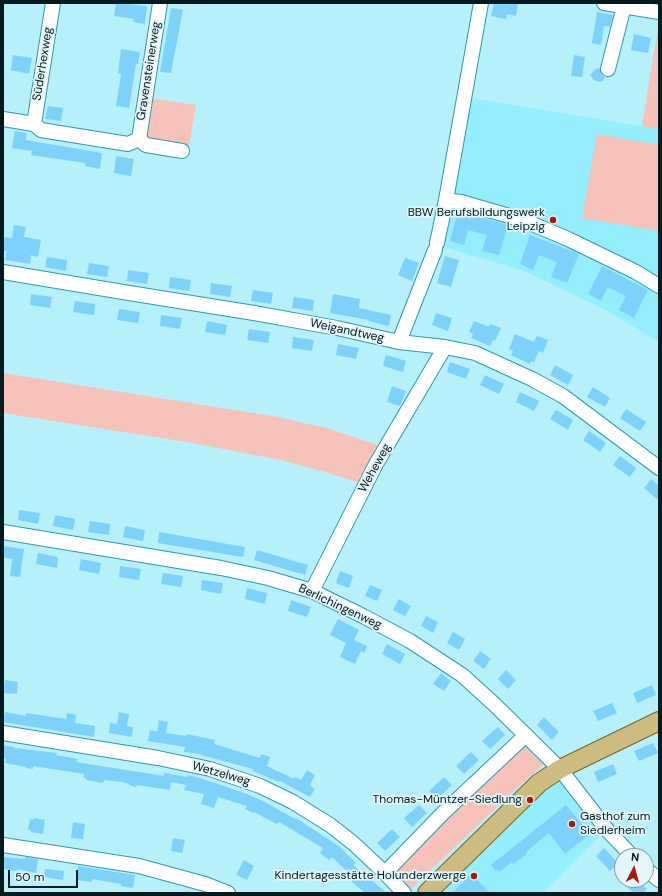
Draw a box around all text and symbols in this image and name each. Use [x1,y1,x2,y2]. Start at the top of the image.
street label: Gravensteinerweg [134,20,164,122]
street label: Süderhexweg [30,26,56,102]
place label: BBW Berufsbildungswerk Leipzig [408,206,545,234]
marker: BBW Berufsbildungswerk Leipzig [548,215,558,225]
street label: Weigandtweg [309,316,385,346]
street label: Weheweg [356,441,394,495]
street label: Berlichingenweg [296,581,384,633]
street label: Wetzelweg [190,759,252,789]
place label: Thomas-Müntzer-Siedlung [372,793,522,807]
marker: Thomas-Müntzer-Siedlung [525,795,535,805]
place label: Gasthof zum Siedlerheim [580,810,650,838]
marker: Gasthof zum Siedlerheim [567,819,577,829]
north arrow [614,848,654,888]
text: N [630,850,640,864]
scale bar [10,862,80,888]
text: 50 m [15,869,44,885]
place label: Kindertagesstätte Holunderzwerge [275,869,466,883]
marker: Kindertagesstätte Holunderzwerge [469,871,479,881]

